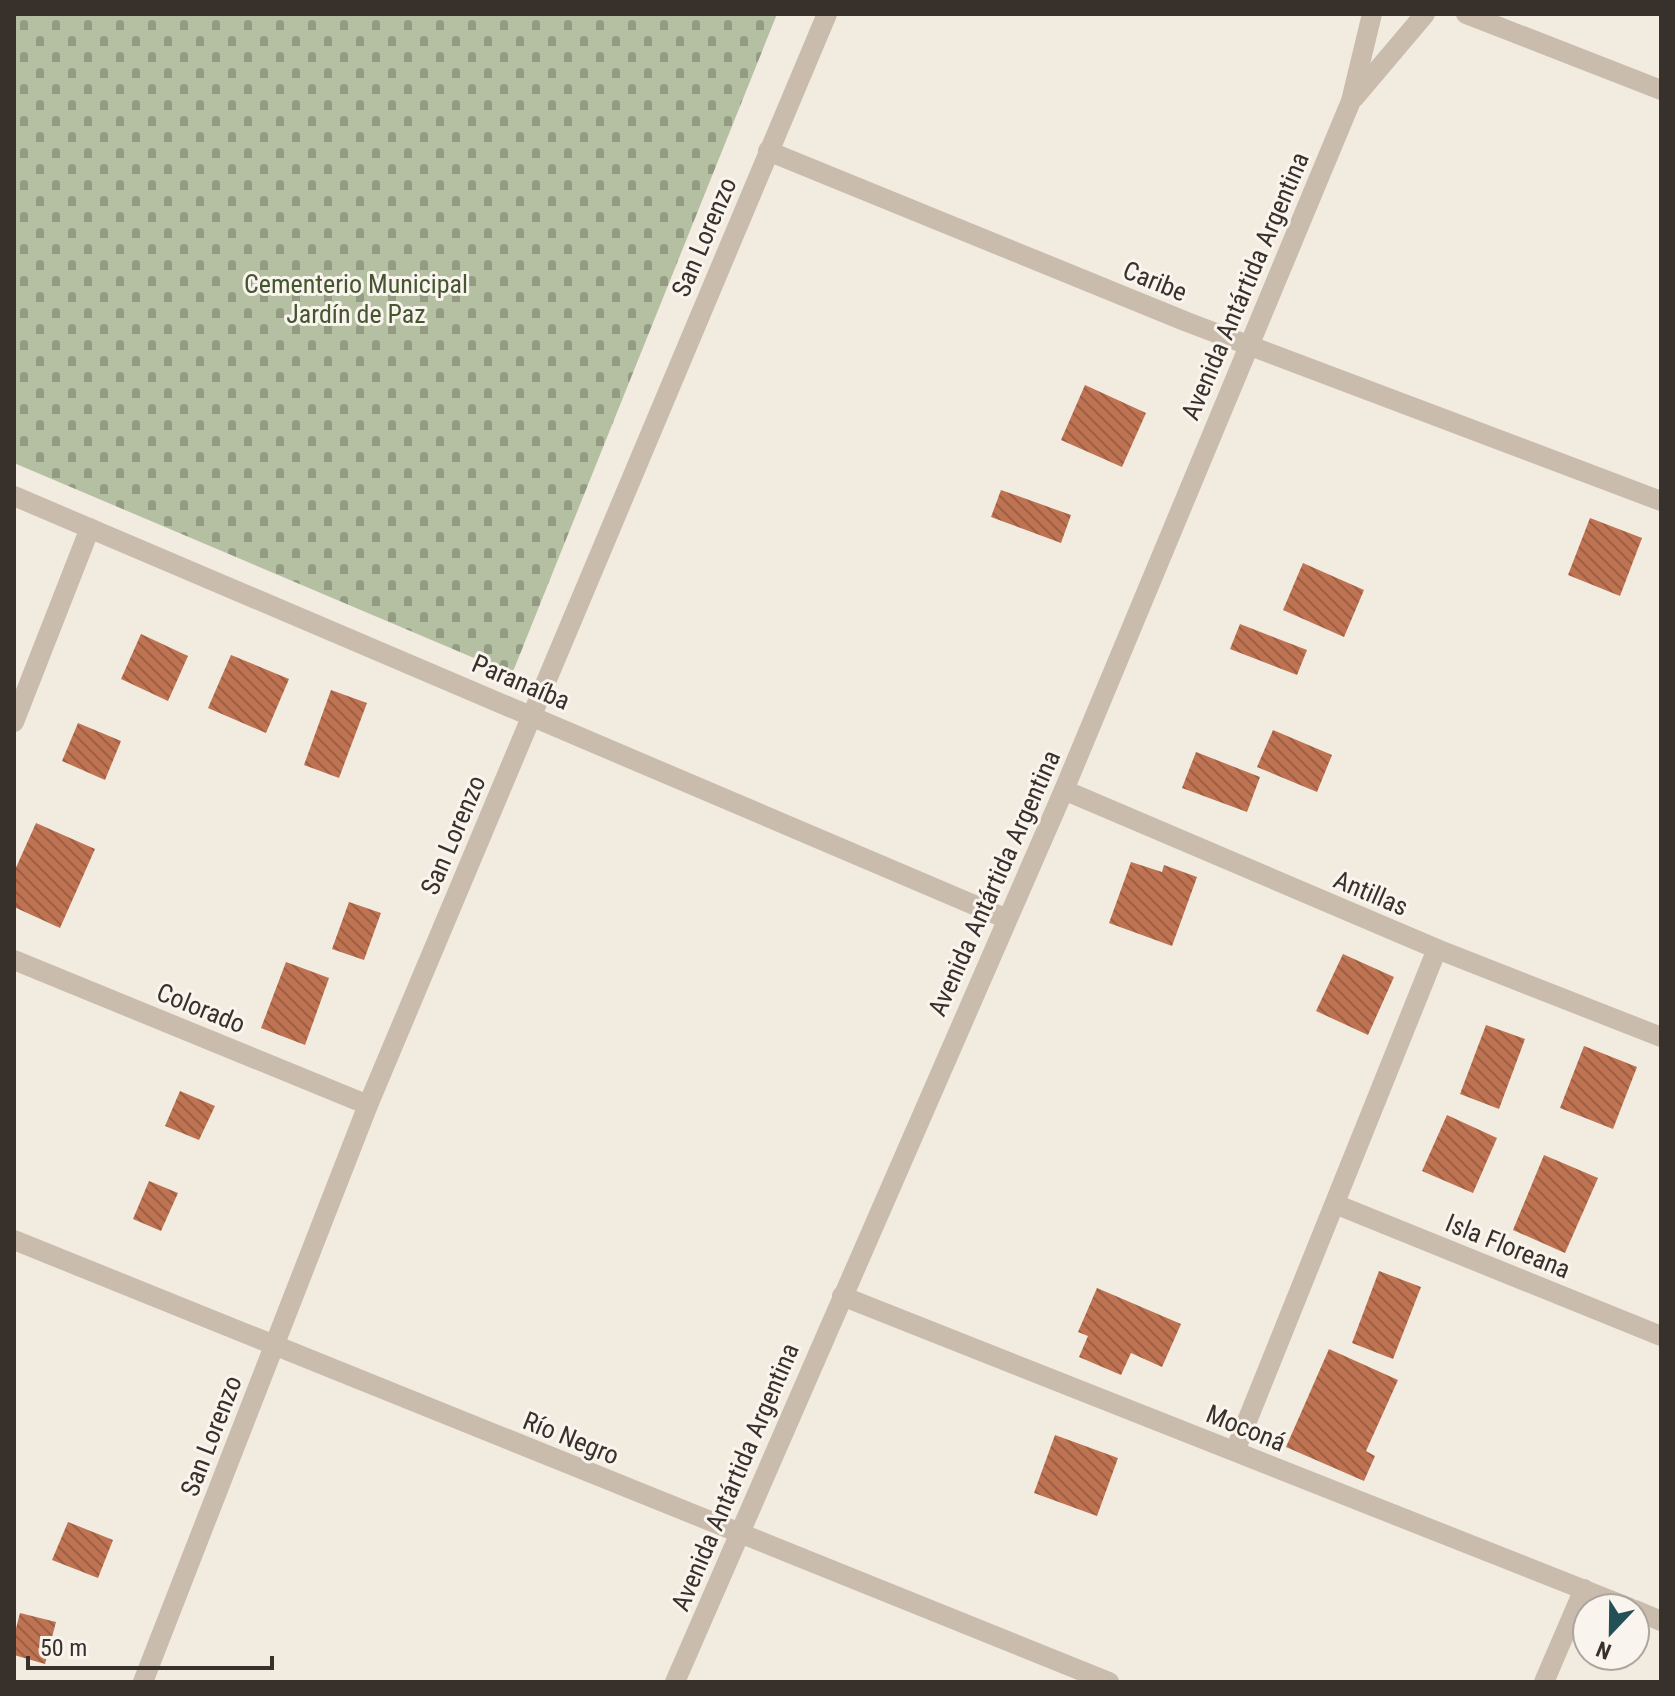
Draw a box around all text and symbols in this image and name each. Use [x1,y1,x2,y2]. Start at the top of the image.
street label: Avenida Antártida Argentina [1175,148,1315,424]
street label: San Lorenzo [665,173,743,301]
street label: Caribe [1119,255,1191,307]
park label: Cementerio Municipal Jardín de Paz [244,269,468,329]
street label: Paranaíba [468,648,574,716]
street label: Avenida Antártida Argentina [922,746,1066,1020]
street label: San Lorenzo [414,771,492,899]
street label: Antillas [1329,864,1413,922]
street label: Colorado [152,977,250,1039]
street label: Isla Floreana [1441,1207,1575,1285]
street label: Avenida Antártida Argentina [665,1339,805,1615]
street label: San Lorenzo [174,1372,248,1500]
street label: Moconá [1202,1399,1290,1457]
street label: Río Negro [519,1405,623,1471]
north arrow [1571,1592,1651,1672]
scale bar [28,1620,272,1670]
text: 50 m [40,1634,87,1662]
text: N [1593,1636,1615,1664]

